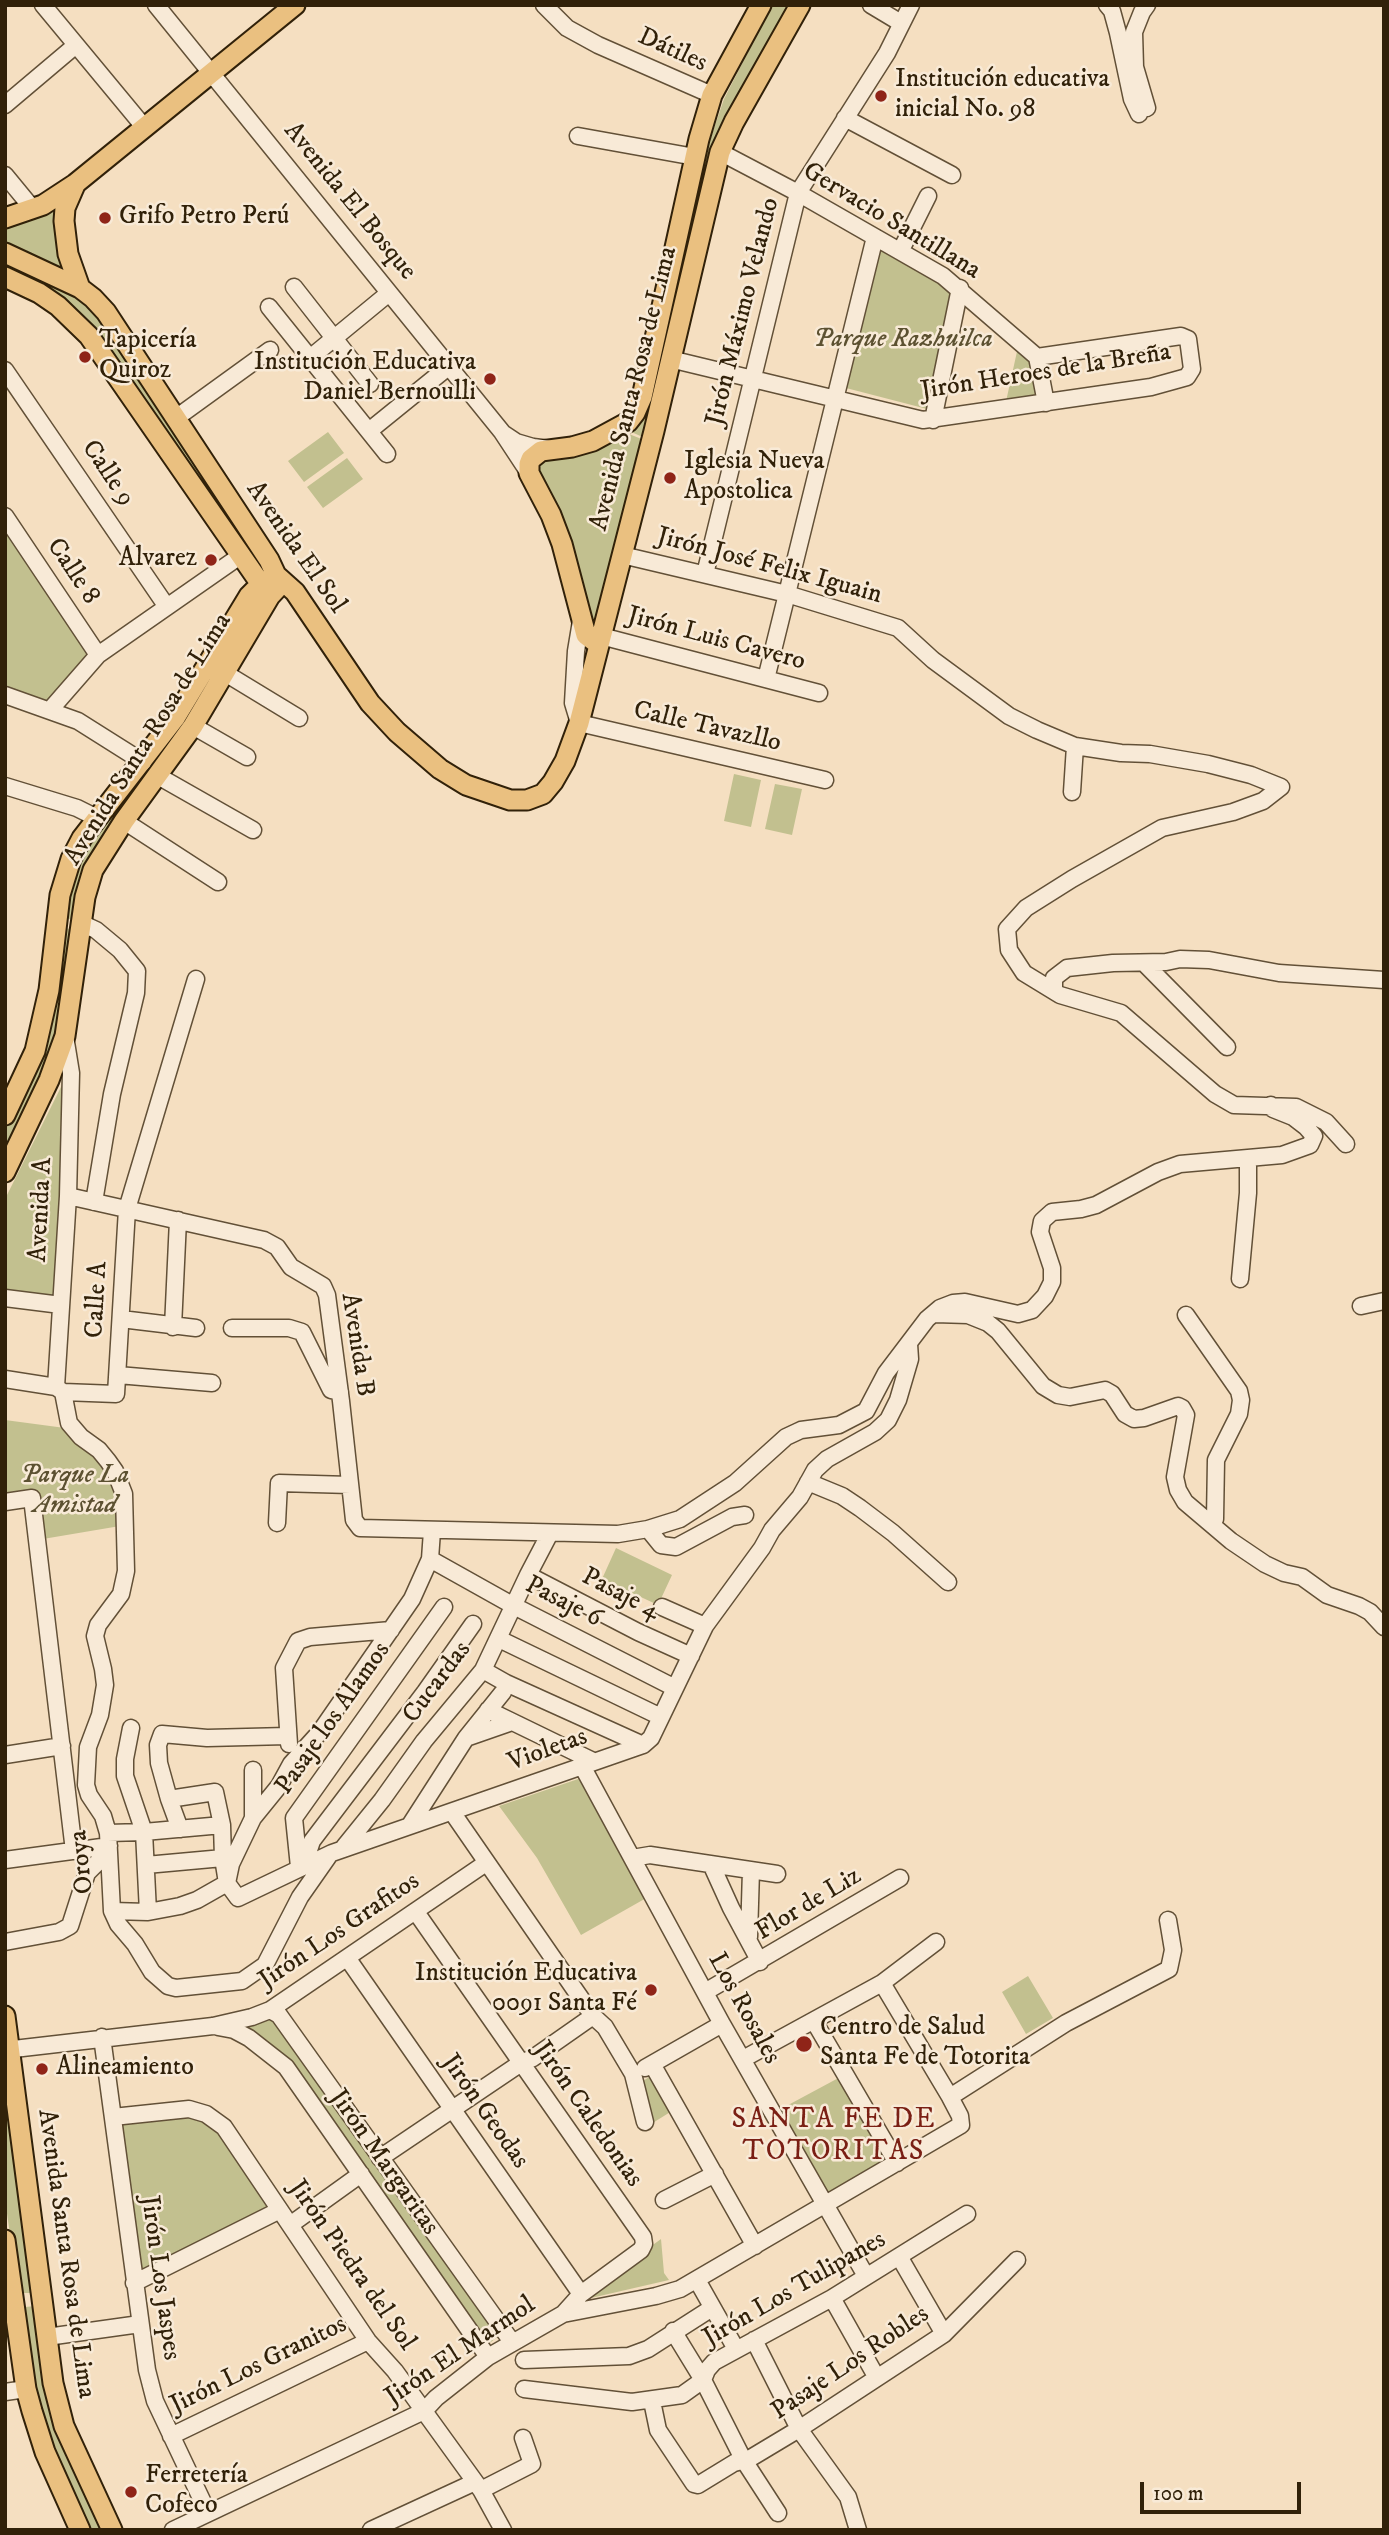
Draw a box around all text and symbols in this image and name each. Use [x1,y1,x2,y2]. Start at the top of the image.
street label: Dátiles [632,22,712,80]
place label: Institución educativa inicial No. 98 [895,65,1110,126]
marker: Institución educativa inicial No. 98 [873,88,889,104]
street label: Avenida El Bosque [276,117,422,287]
street label: Gervacio Santillana [796,157,986,287]
street label: Jirón Máximo Velando [701,195,787,429]
place label: Grifo Petro Perú [119,202,289,234]
marker: Grifo Petro Perú [97,210,113,226]
street label: Avenida Santa Rosa de Lima [585,244,685,534]
park label: Parque Razhuilca [813,325,993,357]
place label: Tapicería Quiroz [99,326,197,388]
street label: Jirón Heroes de la Breña [919,338,1173,408]
place label: Institución Educativa Daniel Bernoulli [254,348,476,410]
marker: Tapicería Quiroz [77,349,93,365]
marker: Institución Educativa Daniel Bernoulli [482,371,498,387]
street label: Calle 9 [74,435,140,513]
place label: Iglesia Nueva Apostolica [684,447,824,508]
marker: Iglesia Nueva Apostolica [662,470,678,486]
street label: Avenida El Sol [238,476,352,620]
street label: Jirón José Felix Iguain [653,522,885,612]
street label: Calle 8 [39,533,105,611]
place label: Alvarez [119,544,197,576]
marker: Alvarez [203,552,219,568]
street label: Jirón Luis Cavero [624,601,808,679]
street label: Avenida Santa Rosa de Lima [59,608,239,872]
street label: Calle Tavazllo [630,696,784,760]
street label: Avenida A [24,1157,60,1263]
street label: Calle A [80,1261,116,1339]
street label: Avenida B [332,1291,380,1399]
park label: Parque La Amistad [21,1461,129,1522]
street label: Pasaje 4 [576,1562,664,1628]
street label: Pasaje 6 [519,1570,607,1636]
street label: Cucardas [397,1636,479,1730]
street label: Pasaje los Alamos [270,1637,398,1801]
street label: Violetas [504,1722,592,1780]
street label: Oroya [64,1828,102,1896]
street label: Flor de Liz [751,1861,867,1949]
street label: Jirón Los Grafitos [254,1867,426,1997]
street label: Los Rosales [700,1948,786,2070]
place label: Institución Educativa 0091 Santa Fé [415,1959,637,2021]
marker: Institución Educativa 0091 Santa Fé [643,1982,659,1998]
place label: Centro de Salud Santa Fe de Totorita [820,2013,1030,2074]
marker: Centro de Salud Santa Fe de Totorita [794,2034,814,2054]
street label: Jirón Caledonias [525,2036,649,2194]
street label: Jirón Geodas [433,2049,535,2175]
place label: Alineamiento [56,2053,194,2085]
marker: Alineamiento [34,2061,50,2077]
street label: Jirón Margaritas [321,2084,445,2242]
district label: SANTA FE DE TOTORITAS [733,2104,935,2170]
street label: Avenida Santa Rosa de Lima [29,2107,101,2401]
street label: Jirón Piedra del Sol [281,2175,421,2357]
street label: Jirón Los Jaspes [132,2194,186,2362]
street label: Jirón Los Tulipanes [698,2225,892,2355]
street label: Jirón El Marmol [380,2290,542,2414]
street label: Pasaje Los Robles [766,2300,936,2428]
street label: Jirón Los Granitos [166,2310,352,2422]
place label: Ferretería Cofeco [145,2461,248,2522]
scale bar [1144,2468,1305,2512]
text: 100 m [1153,2481,1204,2507]
marker: Ferretería Cofeco [123,2484,139,2500]

